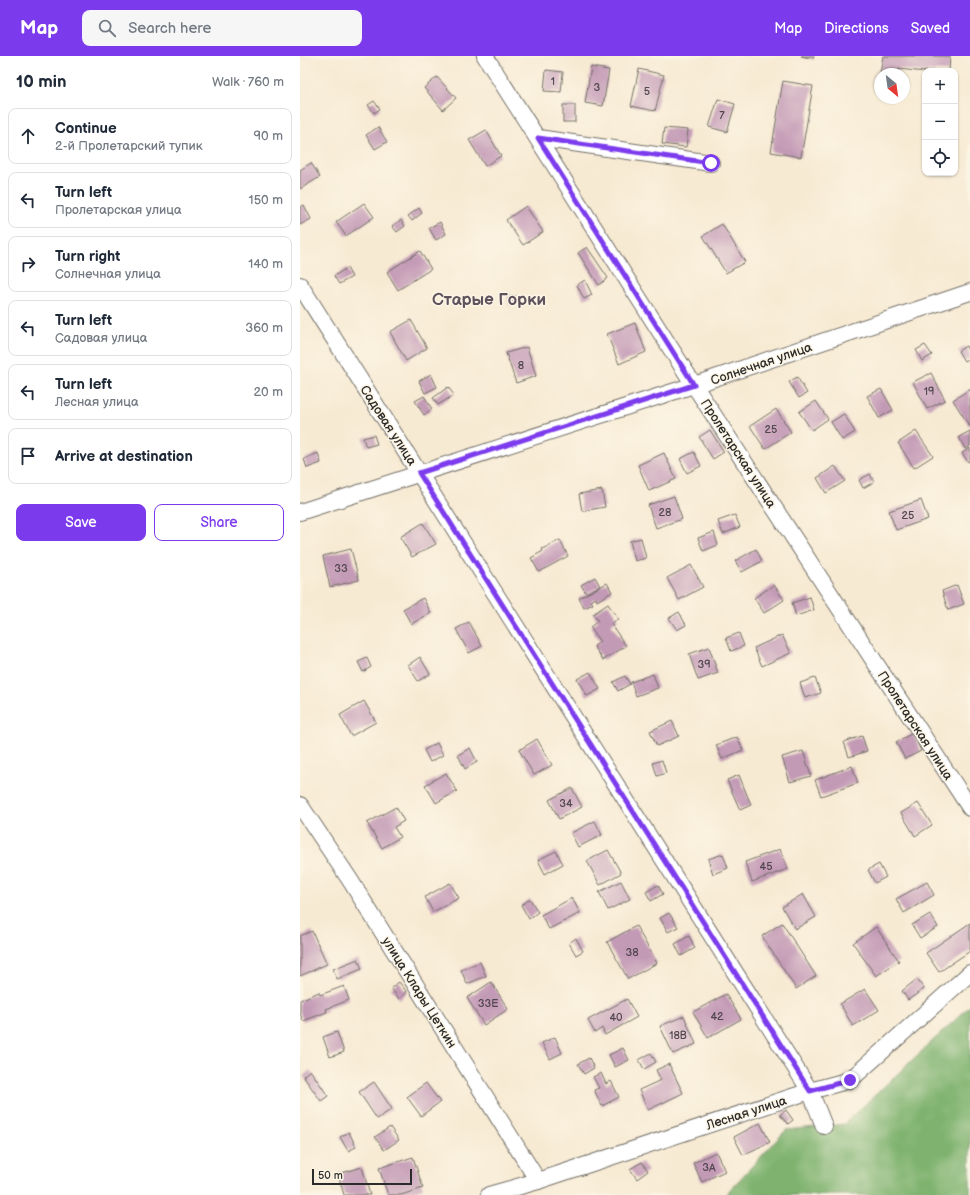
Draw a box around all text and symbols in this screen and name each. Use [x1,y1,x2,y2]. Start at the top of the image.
search box [82,10,362,46]
text: Map [20,17,58,40]
icon: search [96,17,118,39]
text: Search here [128,19,211,38]
text: Map [774,20,802,37]
text: Directions [824,20,889,37]
text: Saved [911,20,950,37]
north arrow [874,68,910,104]
map controls [922,68,958,176]
button: + [922,68,958,104]
text: 10 min [16,72,67,92]
text: Walk · 760 m [212,74,284,90]
house number: 1 [551,75,555,88]
house number: 3 [594,81,601,94]
house number: 5 [644,85,650,98]
button: − [922,104,958,140]
house number: 7 [719,109,725,122]
text: Continue [55,119,117,138]
icon: ahead [17,125,39,147]
text: 90 m [254,128,283,144]
text: 2-й Пролетарский тупик [55,138,203,154]
button: locate [922,140,958,176]
route start [702,154,720,172]
text: Turn left [55,183,112,202]
icon: left [17,189,39,211]
text: 150 m [249,192,283,208]
text: Пролетарская улица [55,202,182,218]
text: Turn right [55,247,120,266]
icon: right [17,253,39,275]
text: 140 m [248,256,283,272]
text: Солнечная улица [55,266,161,282]
district label: Старые Горки [432,290,546,310]
text: Turn left [55,311,112,330]
icon: left [17,317,39,339]
text: 360 m [245,320,283,336]
text: Садовая улица [55,330,147,346]
street label: Солнечная улица [709,339,814,389]
house number: 8 [518,359,524,372]
text: Turn left [55,375,112,394]
icon: left [17,381,39,403]
street label: Садовая улица [356,382,420,469]
text: 20 m [253,384,283,400]
house number: 19 [924,385,934,398]
text: Лесная улица [55,394,139,410]
street label: Пролетарская улица [697,396,780,511]
house number: 25 [765,423,777,436]
icon: arrive [17,445,39,467]
text: Arrive at destination [55,447,193,466]
button: Save [16,504,146,541]
button: Share [154,504,284,541]
house number: 28 [659,506,671,519]
house number: 25 [902,509,914,522]
house number: 33 [334,562,348,575]
house number: 39 [697,658,711,671]
street label: Пролетарская улица [874,668,957,783]
house number: 34 [559,797,573,810]
house number: 45 [759,860,773,873]
street label: улица Клары Цеткин [378,934,460,1051]
house number: 38 [625,946,639,959]
house number: 33Е [478,997,498,1010]
house number: 42 [710,1010,724,1023]
house number: 40 [609,1011,623,1024]
house number: 18В [669,1029,687,1042]
route end [841,1071,859,1089]
street label: Лесная улица [703,1092,789,1134]
house number: 3А [702,1161,716,1174]
scale bar [312,1167,412,1186]
text: 50 m [318,1169,343,1182]

